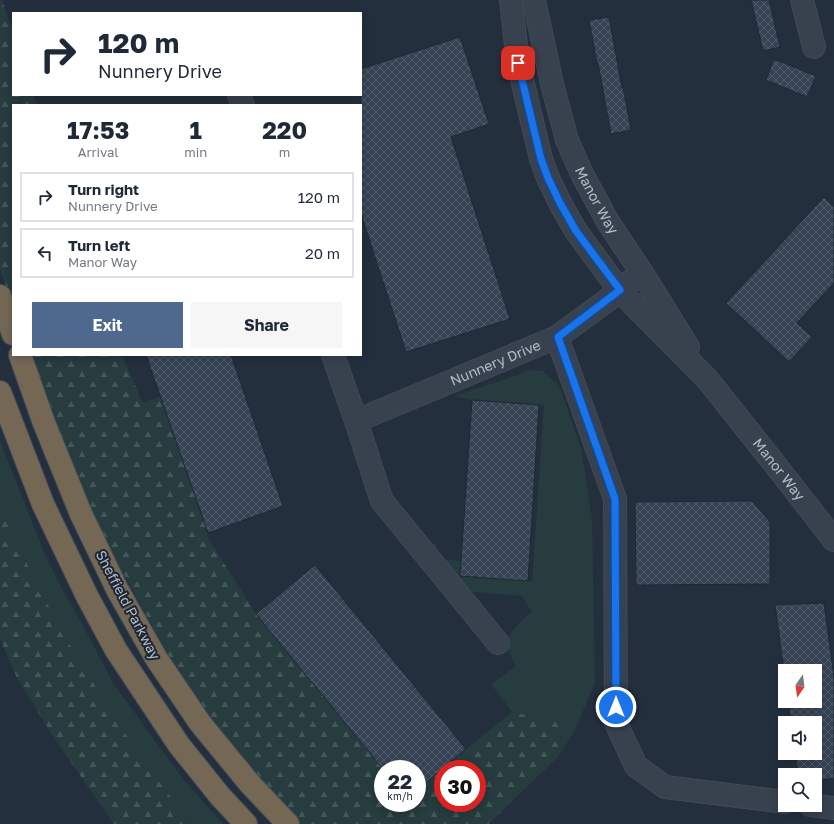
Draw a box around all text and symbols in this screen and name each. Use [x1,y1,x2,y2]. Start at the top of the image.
text: 120 m [98,26,179,59]
icon: right [32,28,84,80]
pin [501,46,535,80]
icon: arrive [507,52,529,74]
text: Nunnery Drive [98,60,222,82]
text: 17:53 [67,115,129,144]
text: 1 [190,115,202,144]
text: 220 [262,115,307,144]
text: Arrival [78,144,118,160]
text: min [184,144,207,160]
text: m [279,144,290,160]
street label: Manor Way [572,164,623,237]
text: Turn right [68,180,139,198]
icon: right [34,186,56,208]
text: 120 m [298,188,340,206]
text: Nunnery Drive [68,198,157,214]
text: Turn left [68,236,130,254]
icon: left [34,242,56,264]
text: 20 m [305,244,340,262]
text: Manor Way [68,254,137,270]
button: Exit [32,302,183,348]
button: Share [191,302,342,348]
street label: Nunnery Drive [447,336,543,389]
street label: Manor Way [750,435,809,504]
street label: Sheffield Parkway [92,547,164,662]
north arrow [778,664,822,708]
map controls [778,664,822,812]
position arrow [595,686,637,728]
button: sound [778,716,822,760]
speed limit sign: 30 [434,760,486,812]
button: search [778,768,822,812]
text: 22 [388,769,412,793]
text: km/h [387,790,413,802]

